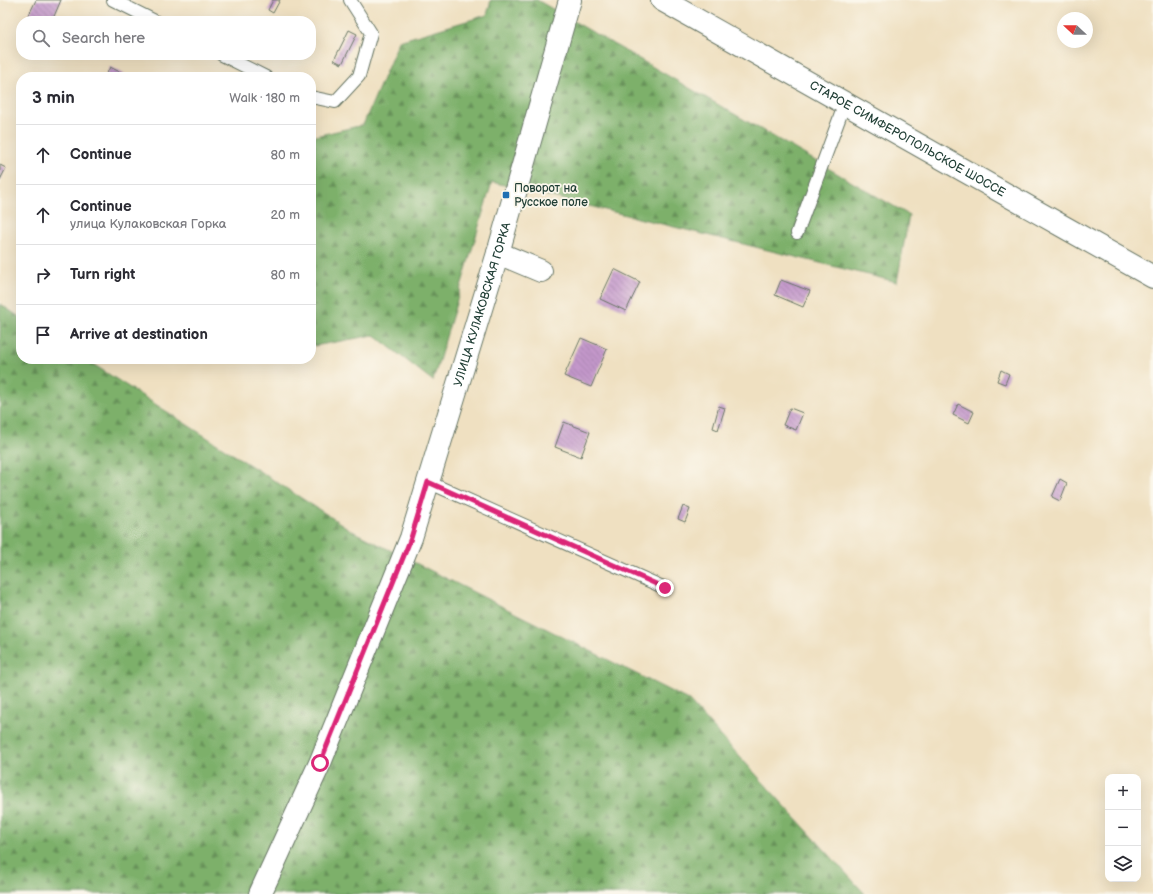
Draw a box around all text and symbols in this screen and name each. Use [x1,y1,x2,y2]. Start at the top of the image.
north arrow [1057,12,1093,48]
search box [16,16,316,60]
icon: search [30,27,52,49]
text: Search here [62,29,145,48]
street label: СТАРОЕ СИМФЕРОПОЛЬСКОЕ ШОССЕ [807,77,1008,200]
text: 3 min [32,88,75,108]
text: Walk · 180 m [229,90,300,106]
icon: ahead [32,144,54,166]
text: Continue [70,145,132,164]
text: 80 m [271,147,300,163]
place label: Поворот на Русское поле [514,181,588,210]
marker: Поворот на Русское поле [501,190,511,200]
text: Continue [70,197,132,216]
icon: ahead [32,204,54,226]
text: 20 m [270,207,300,223]
text: улица Кулаковская Горка [70,216,226,232]
street label: УЛИЦА КУЛАКОВСКАЯ ГОРКА [450,220,514,388]
icon: right [32,264,54,286]
text: Turn right [70,265,135,284]
text: 80 m [271,267,300,283]
icon: arrive [32,324,54,346]
text: Arrive at destination [70,325,208,344]
route end [656,579,674,597]
route start [311,754,329,772]
map controls [1105,774,1141,882]
button: + [1105,774,1141,810]
button: − [1105,810,1141,846]
button: layers [1105,846,1141,882]

